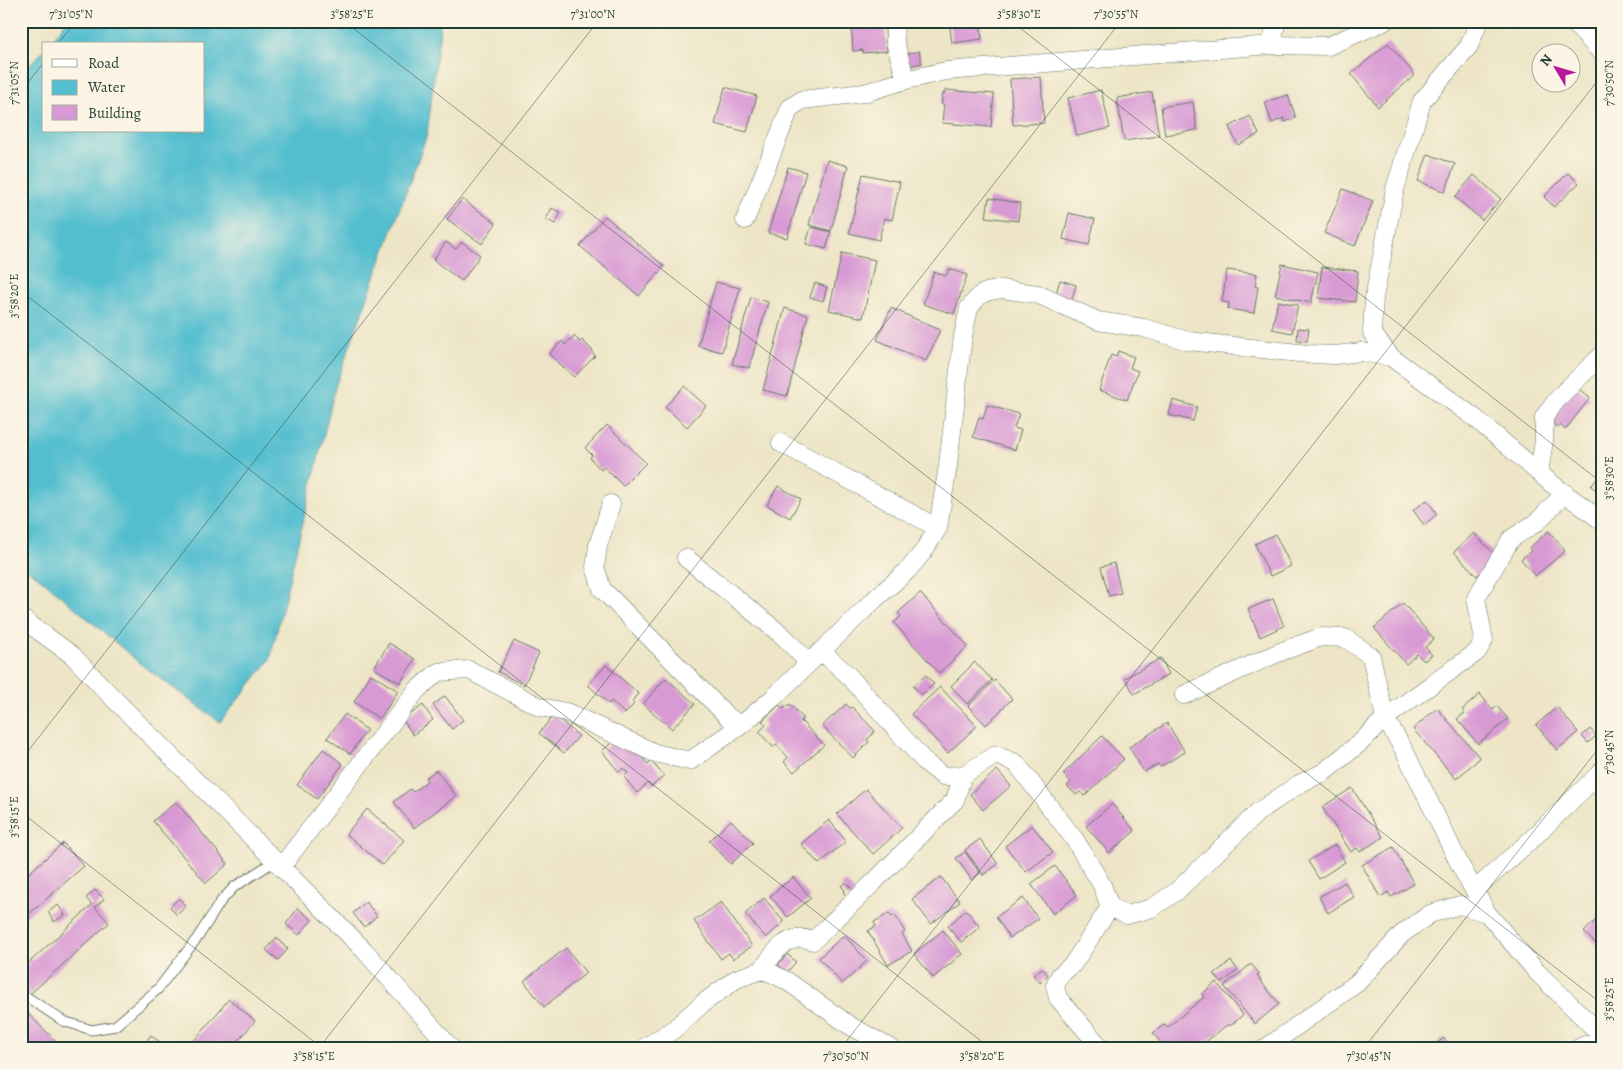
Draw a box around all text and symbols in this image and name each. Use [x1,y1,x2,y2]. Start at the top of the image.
text: 7°31'05"N [49,6,93,22]
text: 3°58'25"E [330,6,374,22]
text: 7°31'00"N [571,6,616,22]
text: 3°58'30"E [997,6,1041,22]
text: 7°30'55"N [1094,6,1139,22]
legend [42,42,205,132]
north arrow [1530,42,1580,92]
text: N [1536,50,1557,70]
text: Road [88,53,120,73]
text: 7°30'50"N [1601,60,1617,106]
text: 7°31'05"N [6,61,22,105]
text: Water [87,77,125,97]
text: Building [88,103,141,123]
text: 3°58'20"E [6,274,22,318]
text: 3°58'30"E [1601,456,1617,500]
text: 7°30'45"N [1601,729,1617,774]
text: 3°58'15"E [6,796,22,838]
text: 3°58'25"E [1601,977,1617,1021]
text: 3°58'15"E [293,1048,335,1064]
text: 7°30'50"N [823,1048,869,1064]
text: 3°58'20"E [960,1048,1004,1064]
text: 7°30'45"N [1347,1048,1392,1064]

